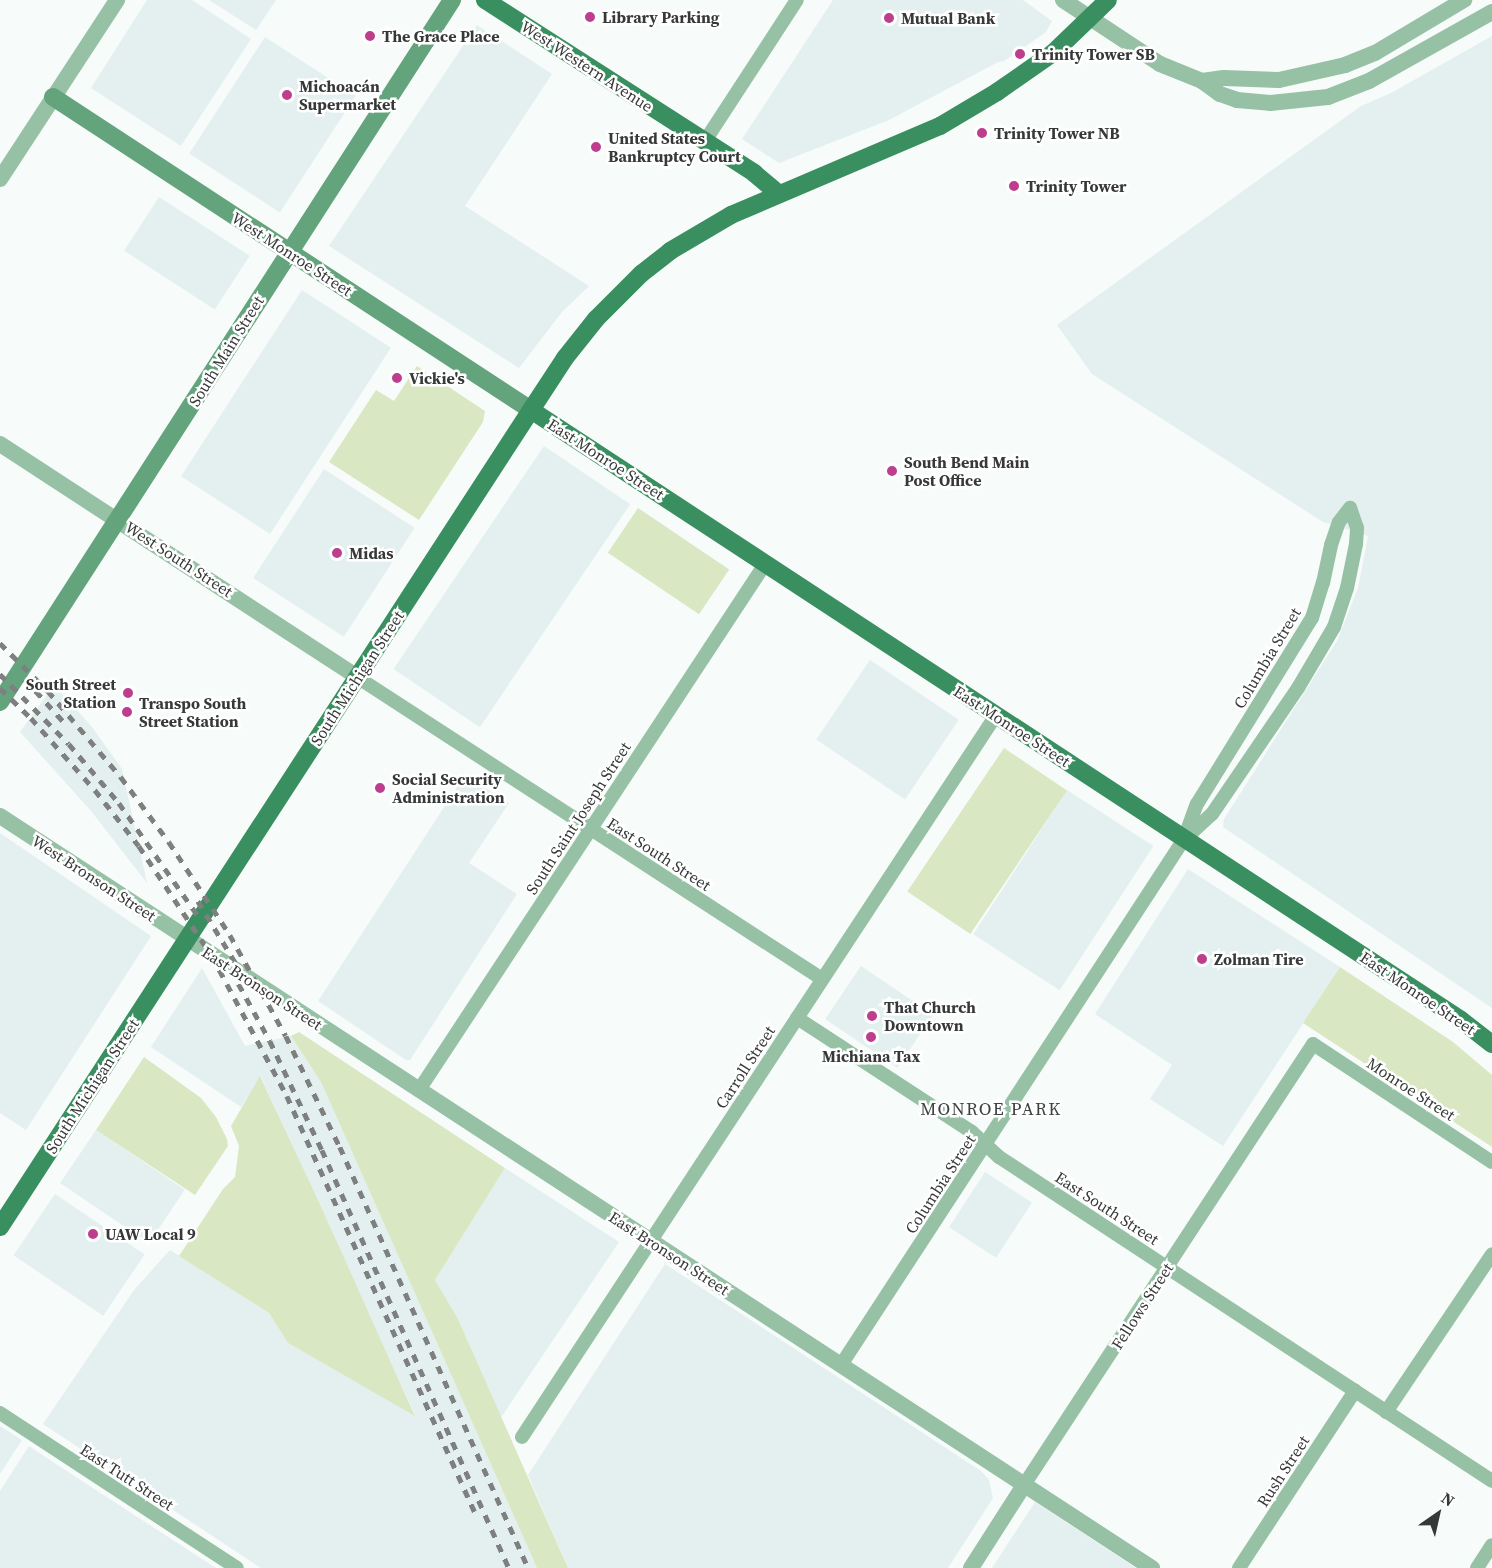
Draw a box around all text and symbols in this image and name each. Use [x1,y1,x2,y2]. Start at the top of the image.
place label: Library Parking [602,7,720,27]
place label: Mutual Bank [901,8,995,28]
marker: Library Parking [583,10,597,24]
marker: Mutual Bank [882,11,896,25]
street label: West Western Avenue [517,16,657,116]
place label: The Grace Place [382,26,499,46]
marker: The Grace Place [363,29,377,43]
place label: Trinity Tower SB [1032,44,1155,64]
marker: Trinity Tower SB [1013,47,1027,61]
place label: Michoacán Supermarket [299,76,396,114]
marker: Michoacán Supermarket [280,88,294,102]
place label: Trinity Tower NB [994,123,1120,143]
marker: Trinity Tower NB [975,126,989,140]
place label: United States Bankruptcy Court [608,128,741,166]
marker: United States Bankruptcy Court [589,140,603,154]
place label: Trinity Tower [1026,176,1127,196]
marker: Trinity Tower [1007,179,1021,193]
street label: West Monroe Street [228,208,356,300]
street label: South Main Street [184,292,268,410]
place label: Vickie's [409,368,465,388]
marker: Vickie's [390,371,404,385]
street label: East Monroe Street [544,414,668,504]
place label: South Bend Main Post Office [904,452,1029,490]
marker: South Bend Main Post Office [885,464,899,478]
street label: West South Street [122,517,236,601]
place label: Midas [349,543,394,563]
marker: Midas [330,546,344,560]
street label: Columbia Street [1229,604,1305,712]
street label: South Michigan Street [306,607,408,749]
place label: South Street Station [26,674,116,712]
street label: East Monroe Street [950,681,1074,771]
marker: South Street Station [121,686,135,700]
place label: Transpo South Street Station [139,693,246,731]
marker: Transpo South Street Station [120,705,134,719]
street label: South Saint Joseph Street [522,738,634,898]
place label: Social Security Administration [392,769,505,807]
marker: Social Security Administration [373,781,387,795]
street label: East South Street [604,813,714,895]
street label: West Bronson Street [28,831,160,925]
street label: East Bronson Street [198,942,326,1034]
street label: East Monroe Street [1357,947,1479,1039]
place label: Zolman Tire [1214,949,1304,969]
marker: Zolman Tire [1195,952,1209,966]
place label: That Church Downtown [884,997,976,1035]
marker: That Church Downtown [865,1009,879,1023]
street label: South Michigan Street [41,1015,143,1157]
street label: Carroll Street [711,1022,779,1112]
marker: Michiana Tax [864,1030,878,1044]
place label: Michiana Tax [822,1046,920,1066]
street label: Monroe Street [1363,1053,1459,1125]
district label: MONROE PARK [920,1098,1062,1120]
street label: Columbia Street [901,1131,979,1237]
street label: East South Street [1052,1167,1162,1249]
street label: East Bronson Street [605,1207,733,1299]
place label: UAW Local 9 [105,1224,196,1244]
marker: UAW Local 9 [86,1227,100,1241]
street label: Fellows Street [1107,1259,1177,1353]
street label: Rush Street [1253,1432,1313,1510]
street label: East Tutt Street [77,1440,177,1514]
north arrow [1408,1484,1468,1544]
text: N [1437,1487,1459,1511]

